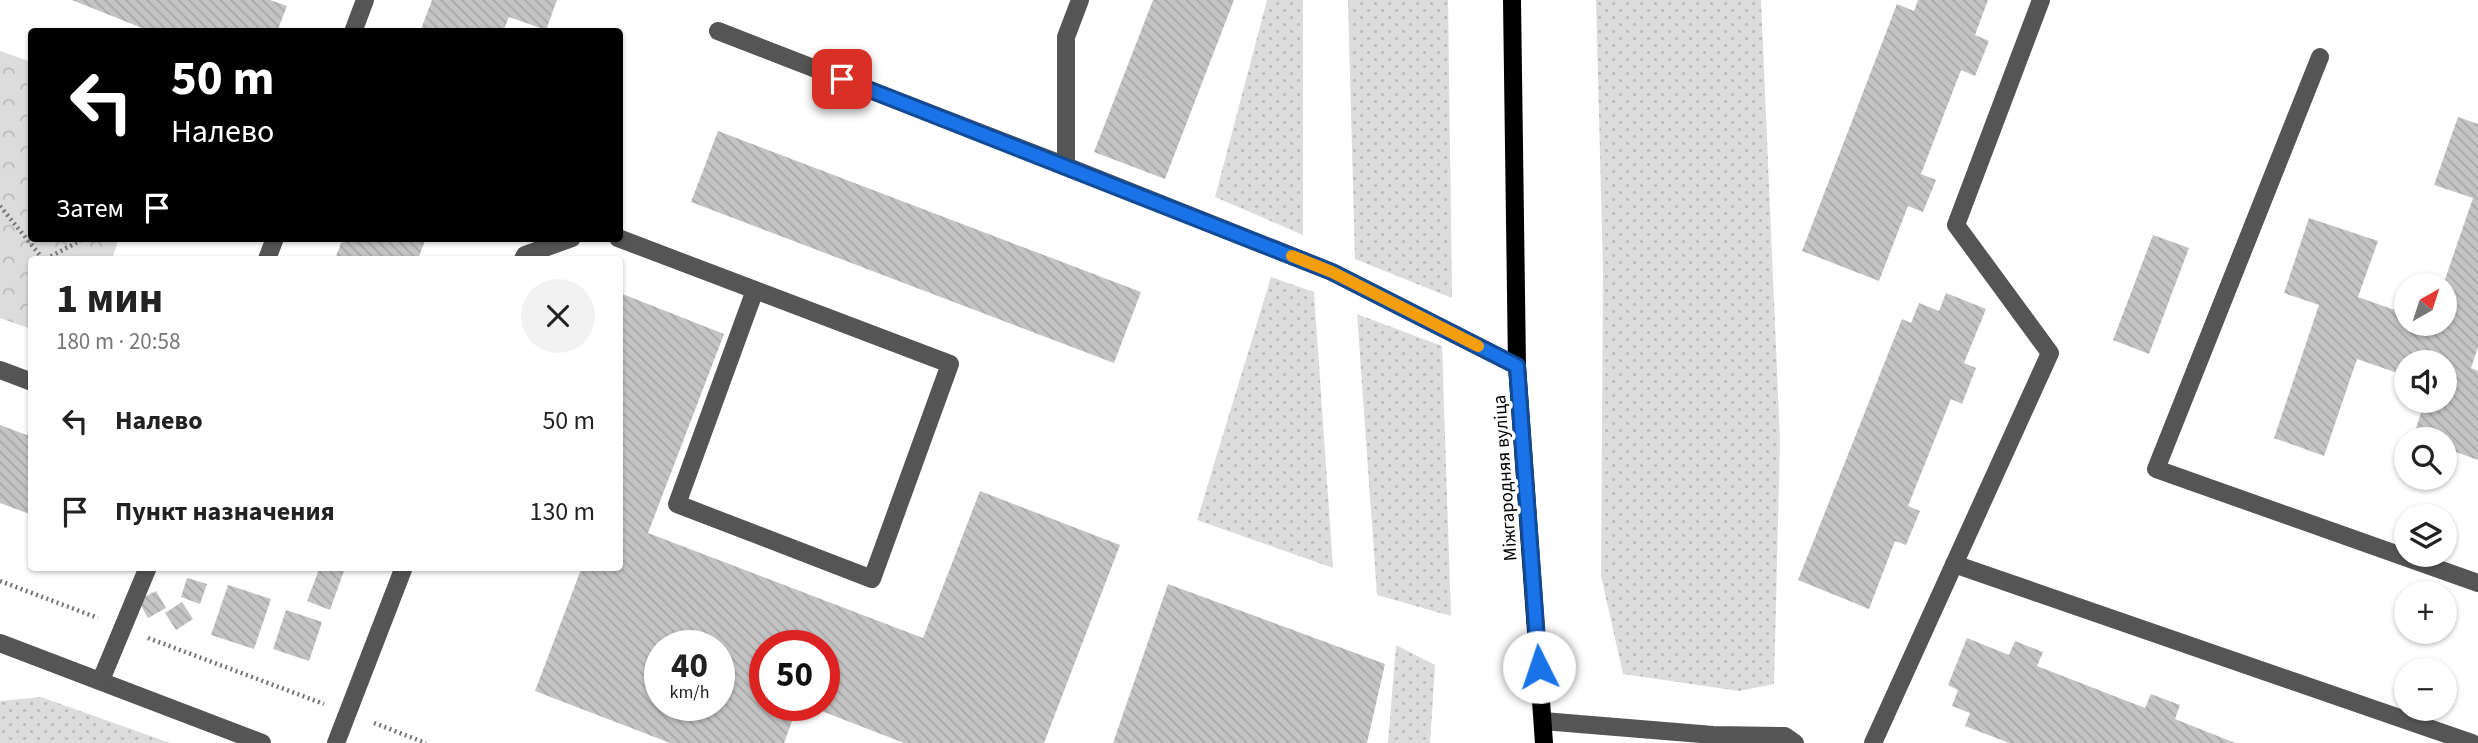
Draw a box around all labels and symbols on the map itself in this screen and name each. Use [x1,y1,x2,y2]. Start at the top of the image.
pin [812,49,872,109]
north arrow [2394,273,2457,336]
street label: Міжгародняя вуліца [1486,394,1525,562]
speed limit sign: 50 [749,630,840,721]
position arrow [1502,630,1576,704]

